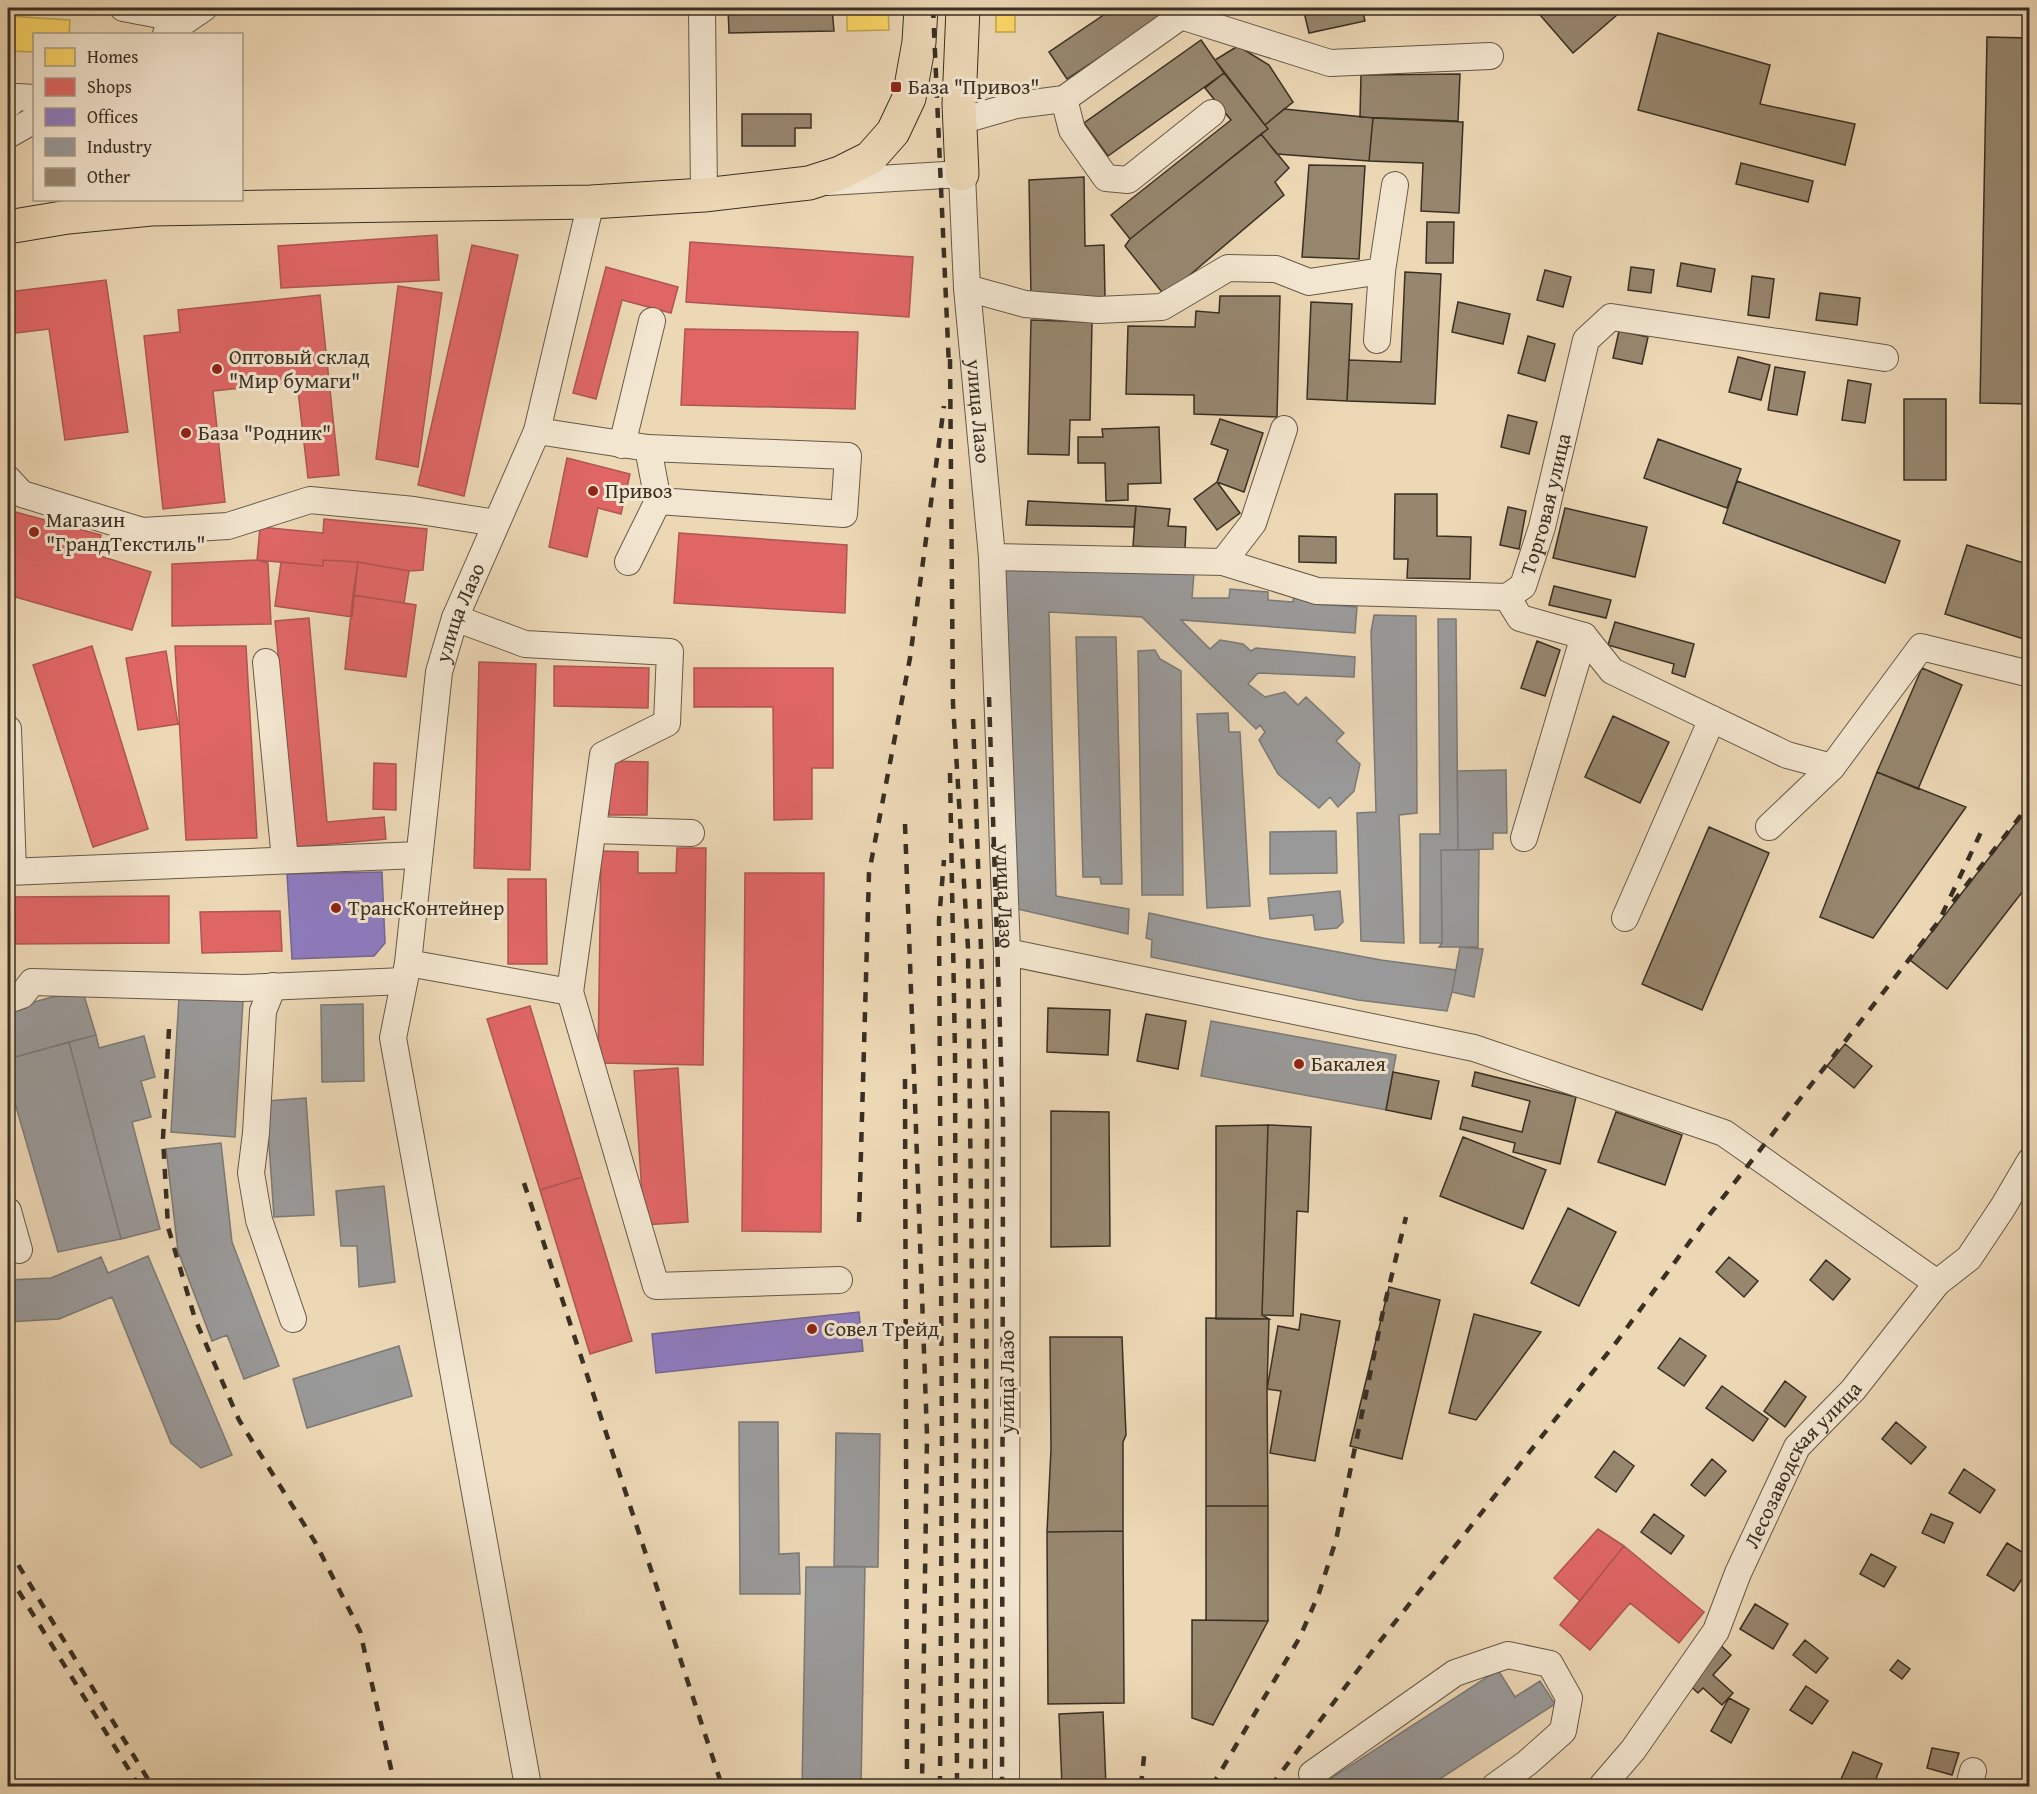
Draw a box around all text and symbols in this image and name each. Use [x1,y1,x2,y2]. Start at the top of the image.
legend [33,33,243,201]
text: Homes [87,43,138,70]
place label: База "Привоз" [908,71,1040,102]
text: Shops [87,73,132,100]
marker: База "Привоз" [889,80,903,94]
text: Offices [87,103,138,130]
text: Industry [87,133,152,160]
text: Other [87,163,131,190]
place label: Оптовый склад "Мир бумаги" [229,341,370,396]
street label: улица Лазо [959,357,999,465]
marker: Оптовый склад "Мир бумаги" [210,362,224,376]
place label: База "Родник" [198,417,331,448]
marker: База "Родник" [179,426,193,440]
street label: Торговая улица [1512,430,1579,579]
place label: Привоз [605,475,672,506]
marker: Привоз [586,484,600,498]
place label: Магазин "ГрандТекстиль" [46,504,206,559]
marker: Магазин "ГрандТекстиль" [27,525,41,539]
street label: улица Лазо [426,558,492,667]
street label: улица Лазо [988,842,1023,949]
place label: ТрансКонтейнер [348,892,504,923]
marker: ТрансКонтейнер [329,901,343,915]
place label: Бакалея [1311,1048,1386,1079]
marker: Бакалея [1292,1057,1306,1071]
place label: Совел Трейд [824,1313,940,1344]
marker: Совел Трейд [805,1322,819,1336]
street label: улица Лазо [991,1330,1022,1435]
street label: Лесозаводская улица [1736,1375,1869,1553]

